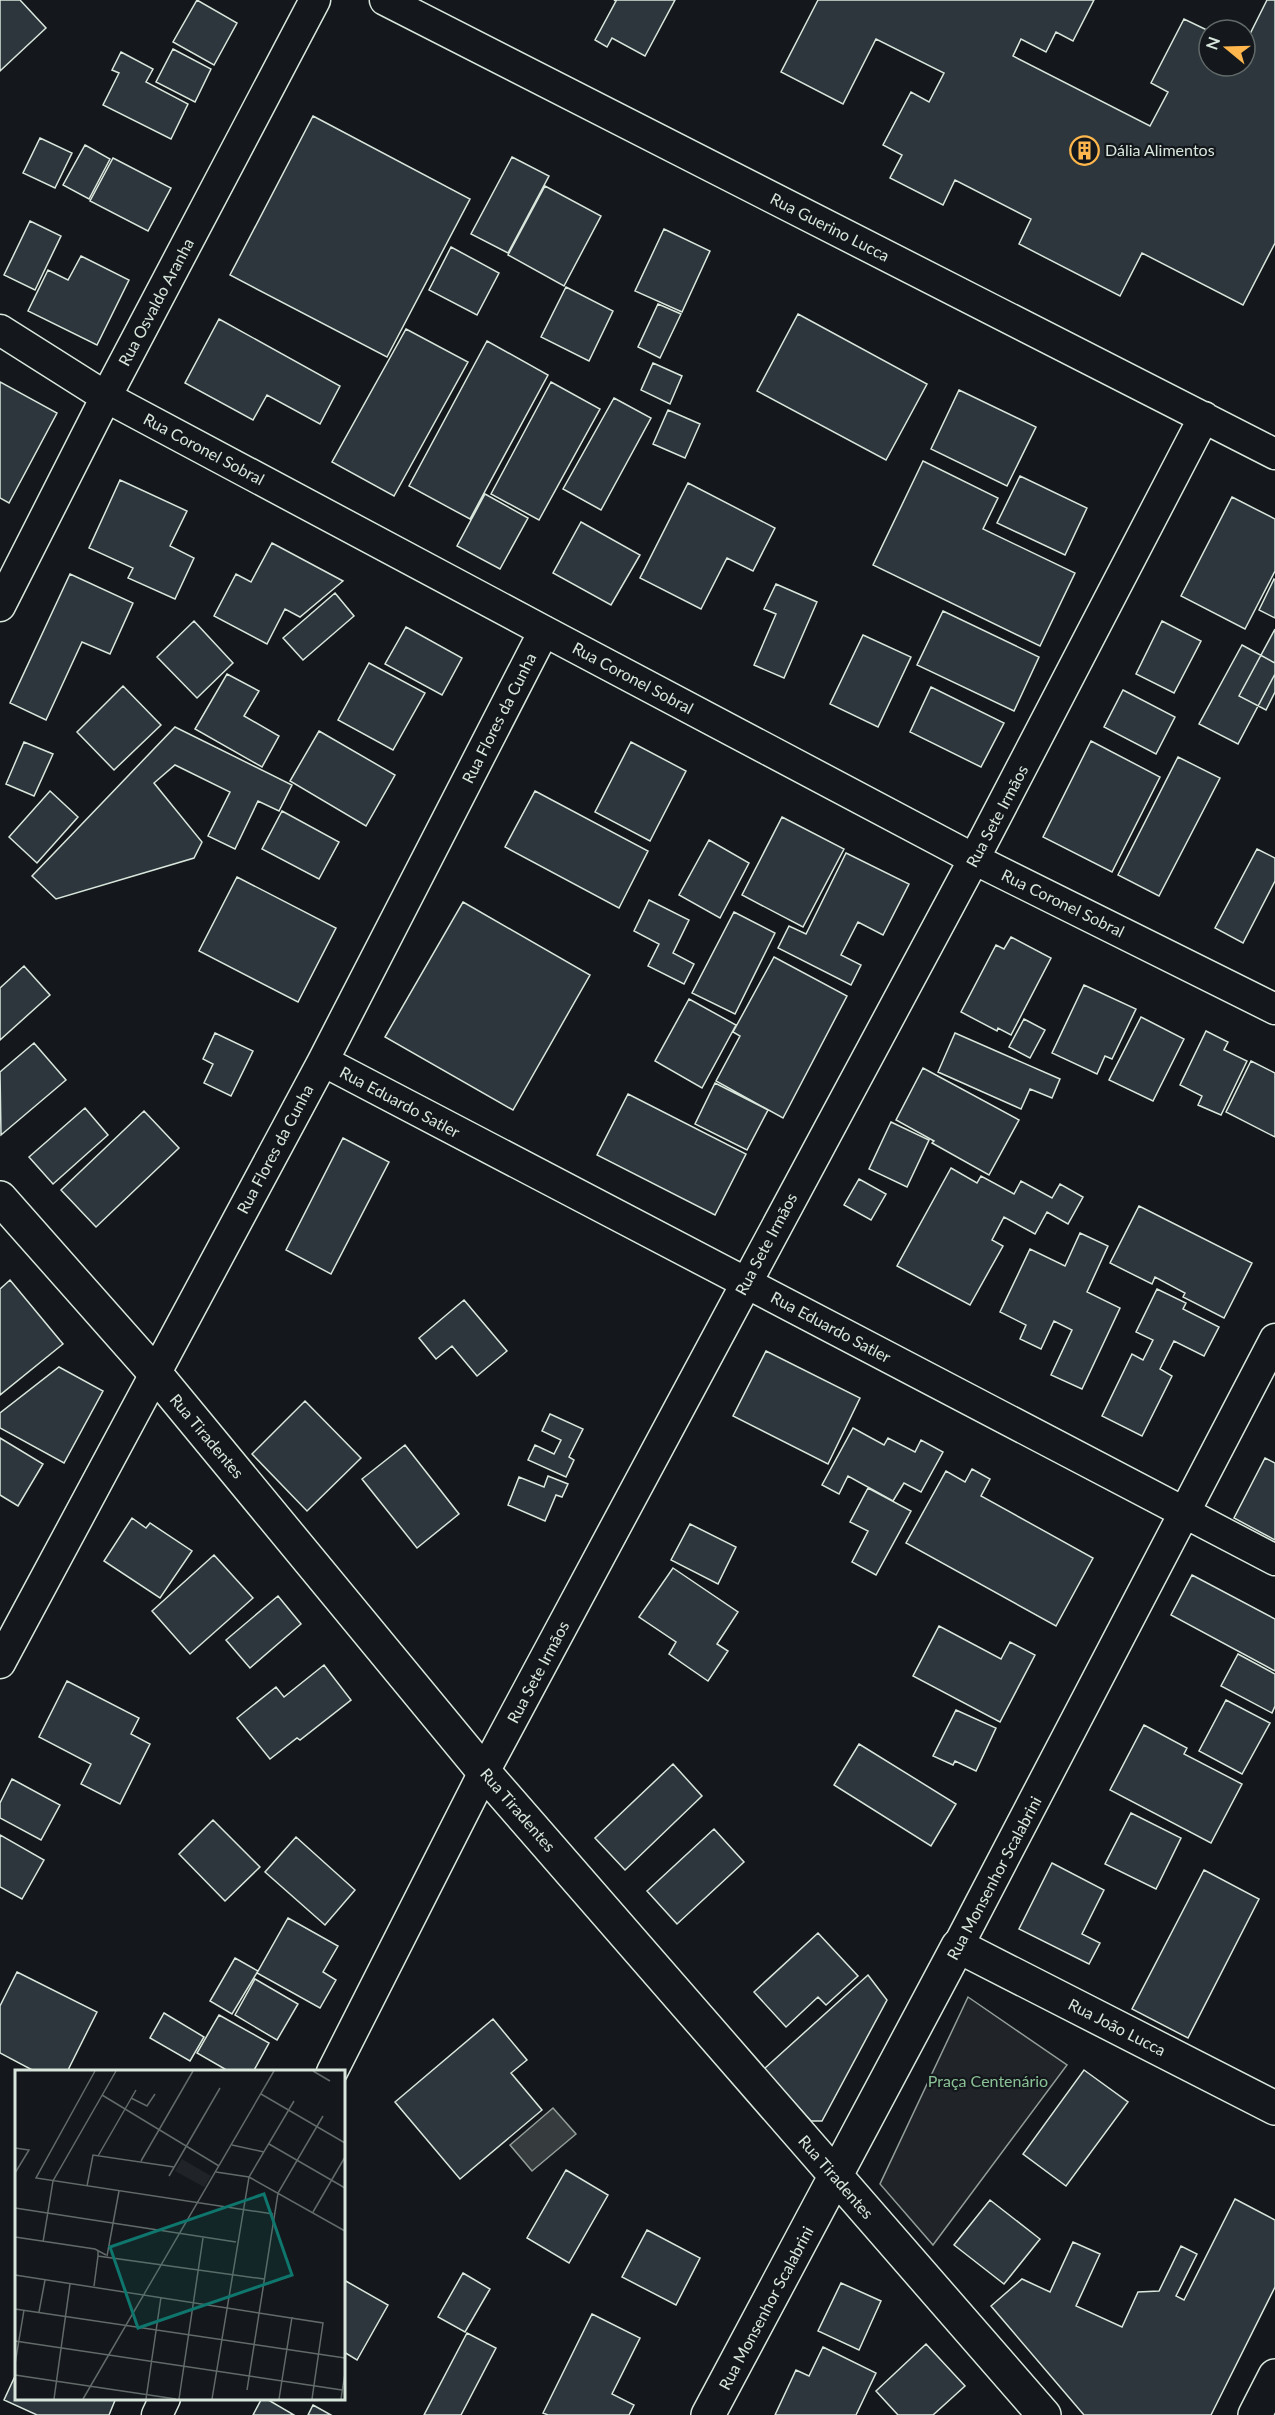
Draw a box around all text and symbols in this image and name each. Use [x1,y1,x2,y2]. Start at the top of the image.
north arrow [1197,18,1257,78]
text: N [1201,34,1223,52]
building icon: Dália Alimentos [1068,134,1100,166]
place label: Dália Alimentos [1105,140,1215,159]
street label: Rua Guerino Lucca [767,188,893,265]
street label: Rua Osvaldo Aranha [114,235,197,369]
street label: Rua Coronel Sobral [141,409,268,488]
street label: Rua Coronel Sobral [570,638,697,717]
street label: Rua Flores da Cunha [457,649,540,786]
street label: Rua Sete Irmãos [962,761,1032,870]
street label: Rua Coronel Sobral [999,865,1128,940]
street label: Rua Eduardo Satler [337,1062,464,1141]
street label: Rua Flores da Cunha [232,1081,317,1217]
street label: Rua Sete Irmãos [731,1189,801,1298]
street label: Rua Eduardo Satler [768,1287,895,1366]
street label: Rua Tiradentes [167,1390,248,1482]
street label: Rua Sete Irmãos [503,1617,573,1726]
street label: Rua Tiradentes [477,1764,560,1855]
street label: Rua Monsenhor Scalabrini [942,1793,1045,1963]
street label: Rua João Lucca [1065,1994,1169,2059]
inset map [15,2070,345,2400]
park label: Praça Centenário [928,2071,1048,2090]
street label: Rua Tiradentes [795,2131,878,2222]
street label: Rua Monsenhor Scalabrini [714,2223,817,2393]

